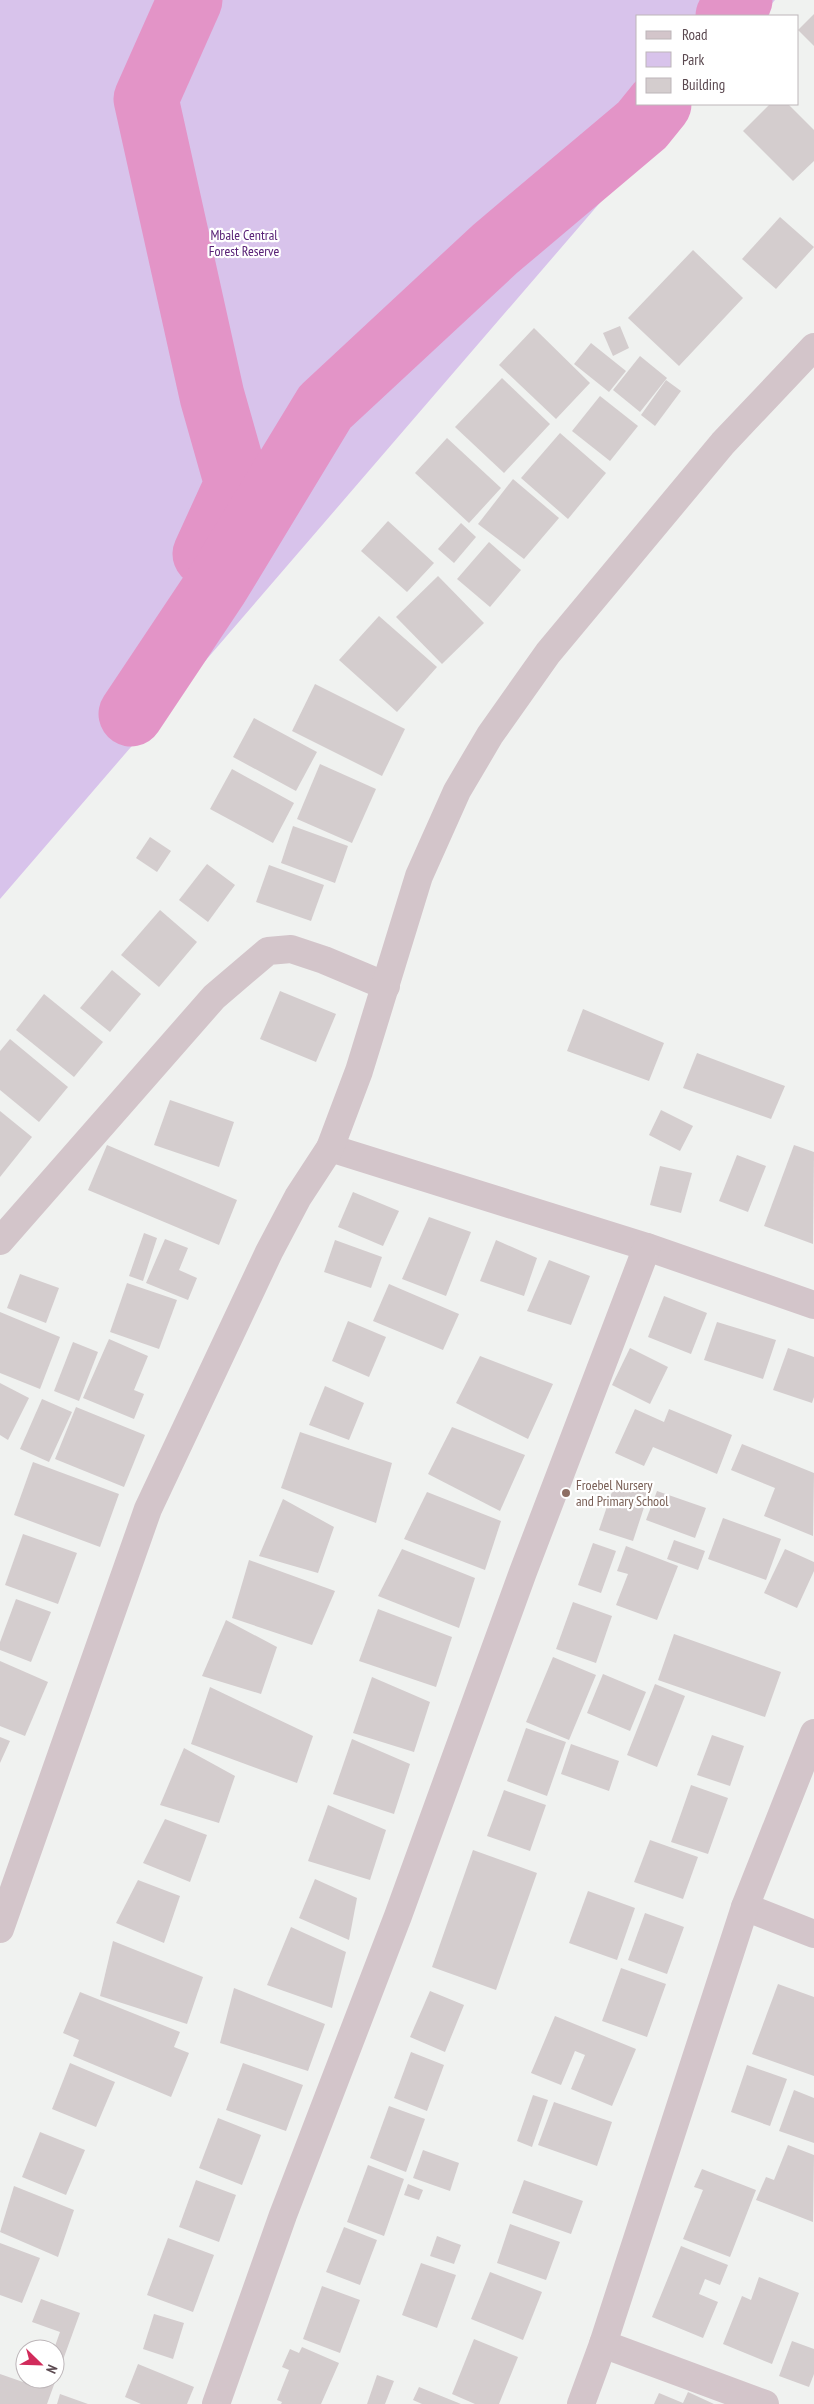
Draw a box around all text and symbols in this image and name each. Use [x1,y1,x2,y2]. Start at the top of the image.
legend [636,15,799,105]
text: Road [682,25,708,44]
text: Park [682,50,704,69]
text: Building [682,75,725,94]
park label: Mbale Central Forest Reserve [209,226,279,260]
place label: Froebel Nursery and Primary School [576,1476,669,1510]
marker: Froebel Nursery and Primary School [560,1487,572,1499]
north arrow [15,2339,65,2389]
text: N [42,2362,62,2376]

